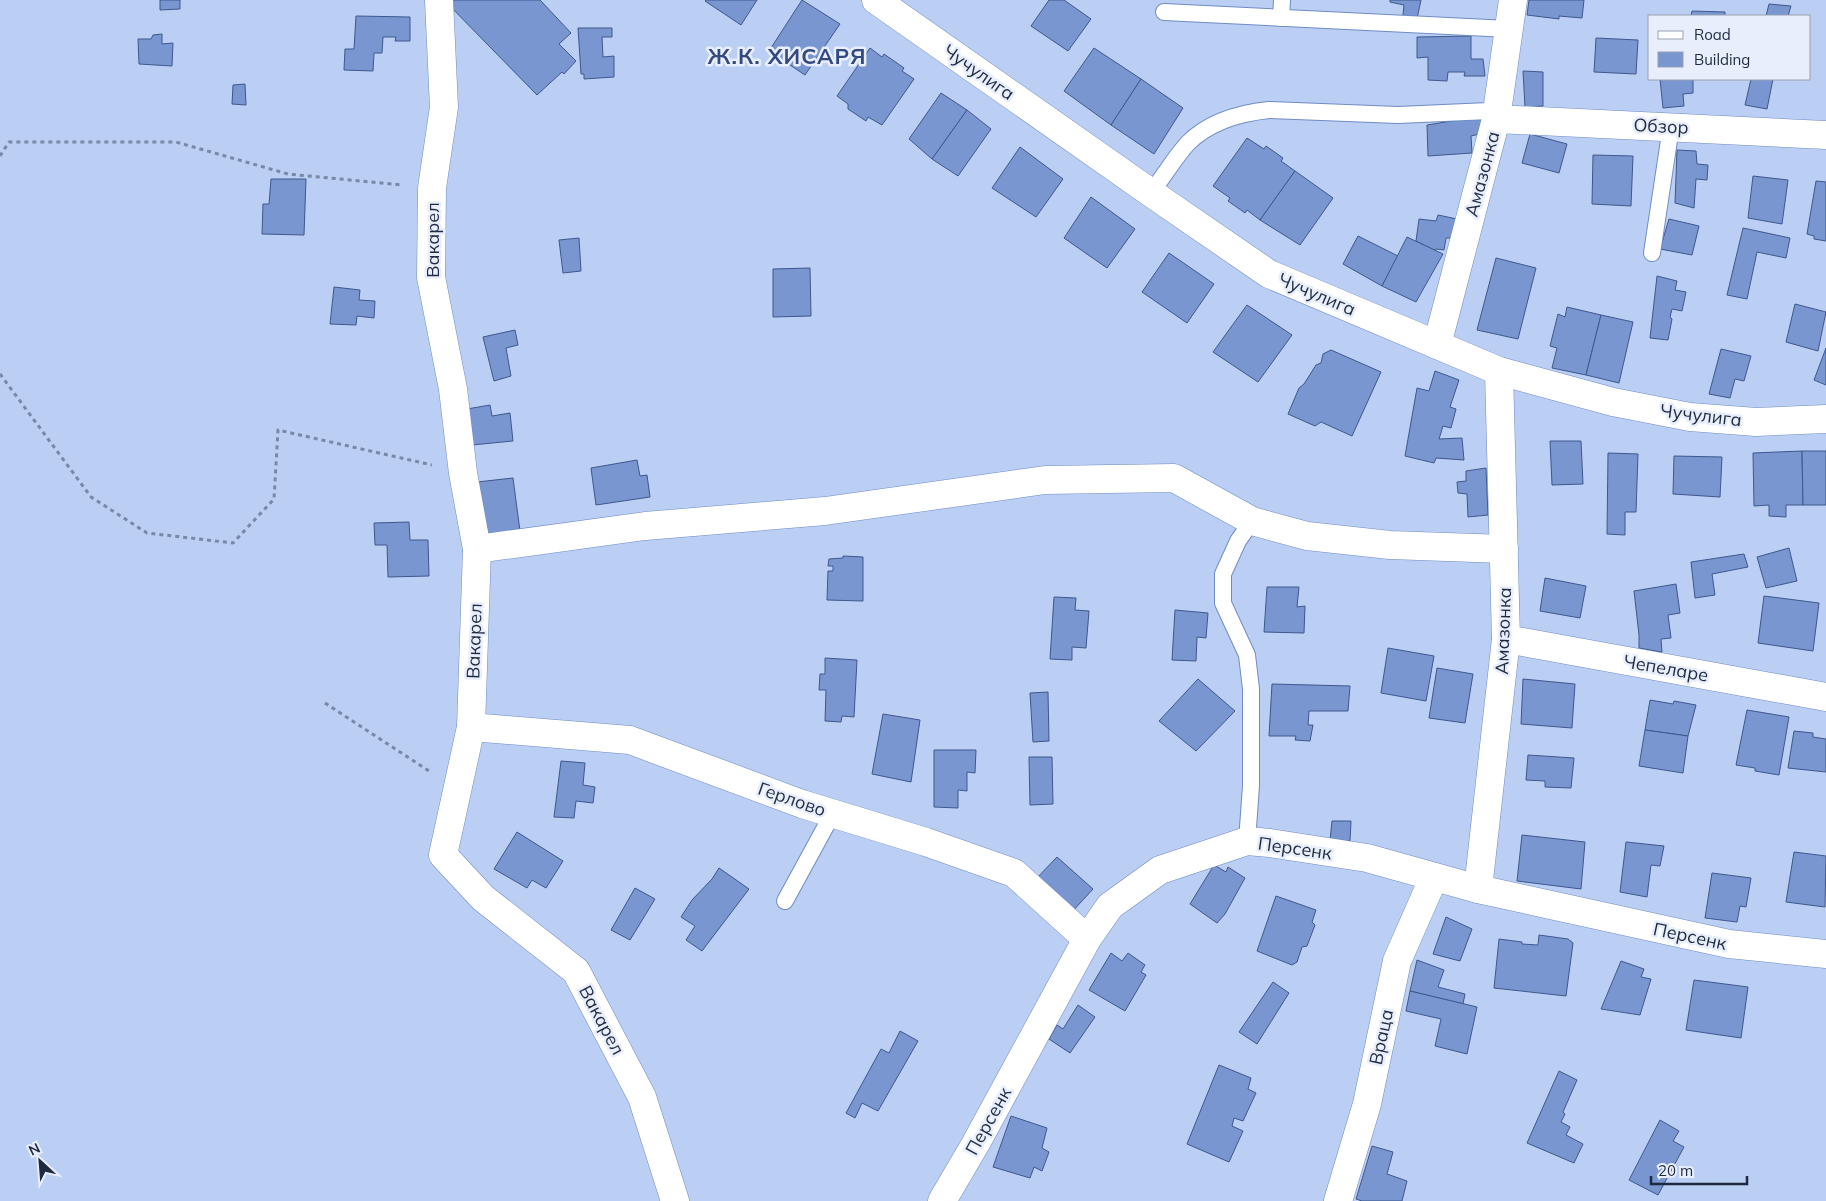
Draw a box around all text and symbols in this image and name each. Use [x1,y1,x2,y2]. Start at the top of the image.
legend [1648,15,1811,80]
text: Road [1694,25,1731,44]
street label: Чучулига [939,39,1019,105]
district label: Ж.К. ХИСАРЯ [707,42,867,70]
text: Building [1694,50,1750,69]
street label: Обзор [1633,113,1689,139]
street label: Амазонка [1460,129,1504,219]
street label: Вакарел [421,202,444,278]
street label: Чучулига [1275,267,1359,321]
street label: Чучулига [1659,399,1743,431]
street label: Амазонка [1490,587,1516,675]
street label: Вакарел [461,603,487,679]
street label: Чепеларе [1622,649,1710,687]
street label: Герлово [755,777,829,821]
street label: Персенк [1257,831,1334,865]
street label: Персенк [1651,917,1729,955]
street label: Вакарел [574,981,630,1059]
street label: Враца [1364,1007,1398,1067]
street label: Персенк [960,1083,1016,1159]
north arrow [15,1136,65,1186]
text: N [26,1139,43,1160]
scale bar [1651,1154,1747,1186]
text: 20 m [1658,1161,1693,1180]

